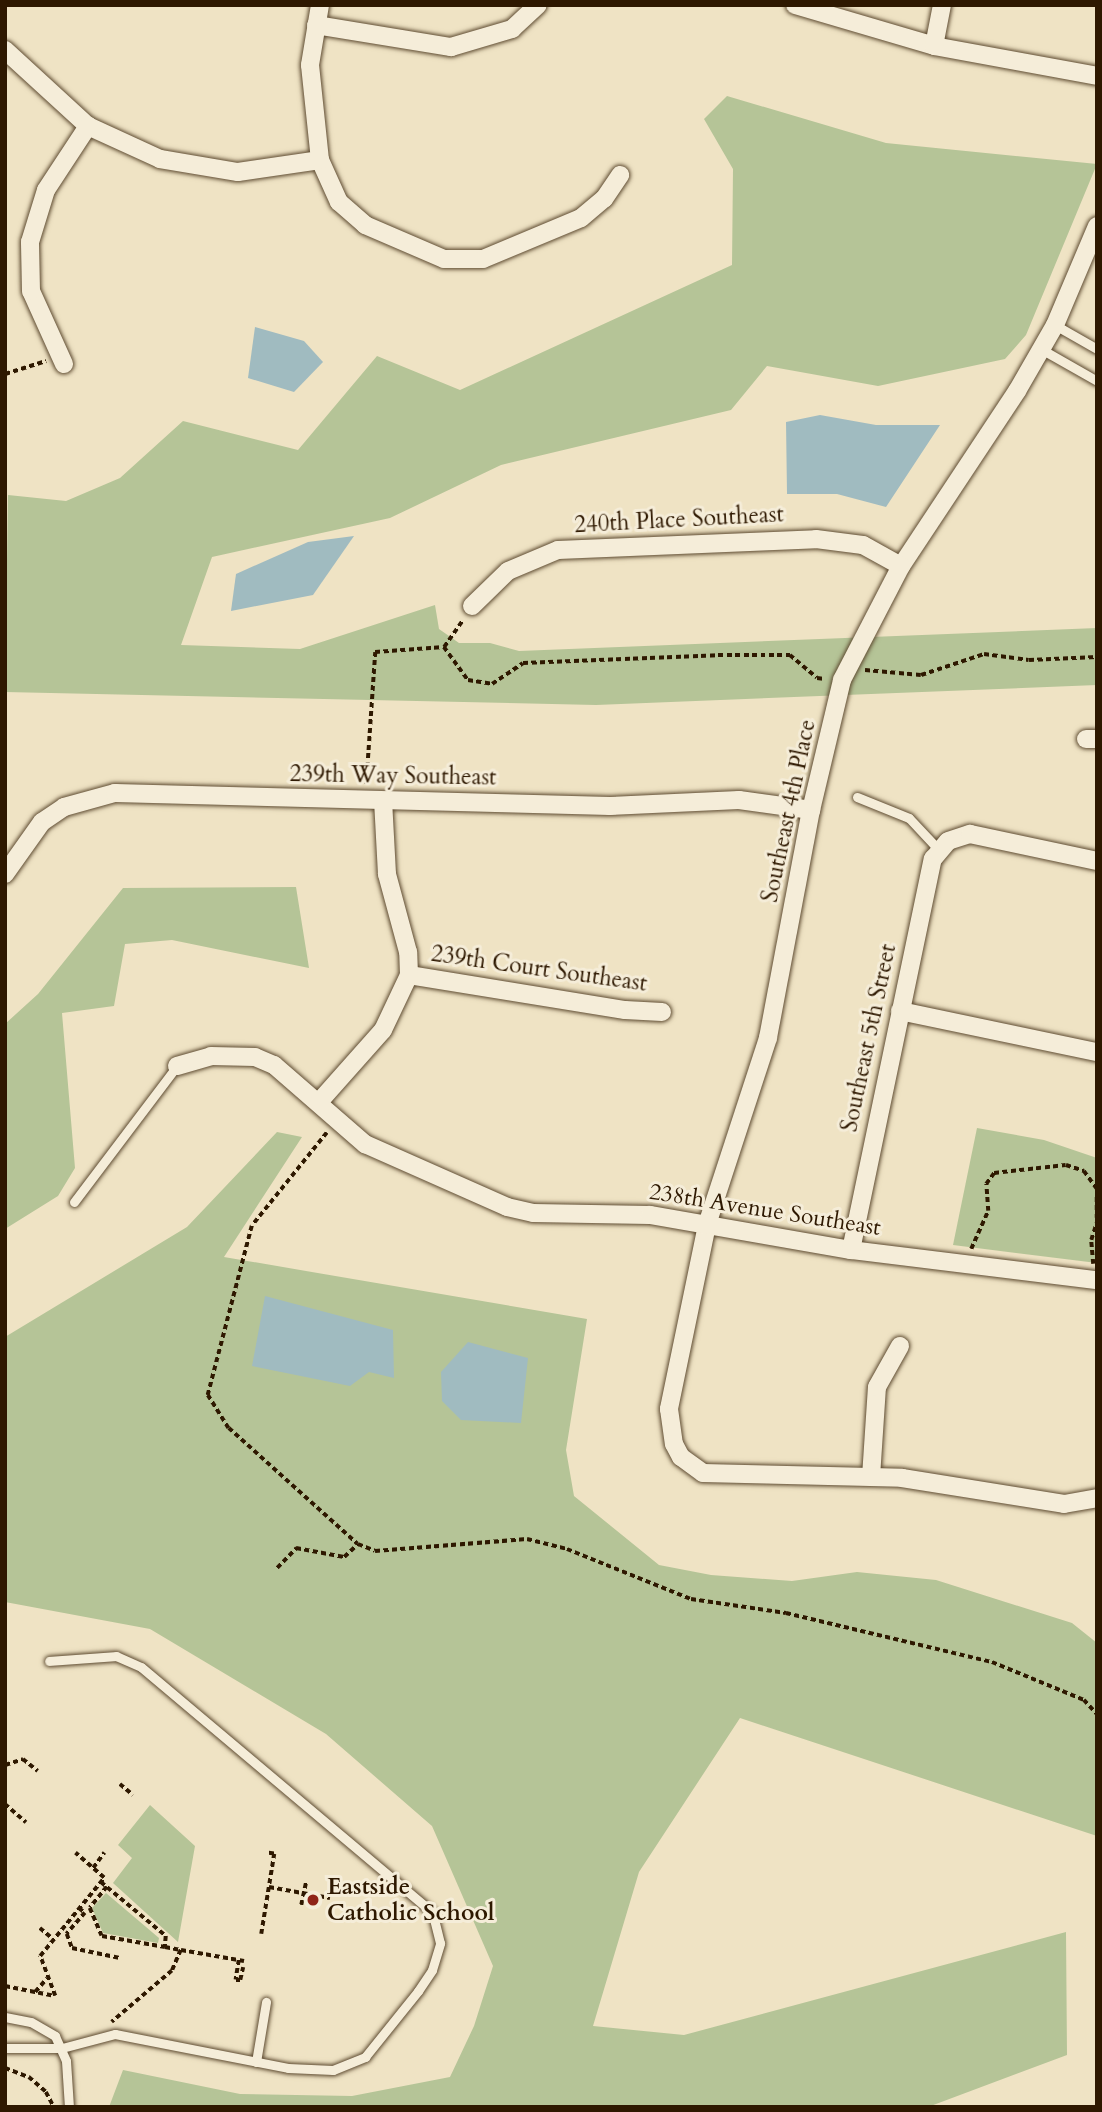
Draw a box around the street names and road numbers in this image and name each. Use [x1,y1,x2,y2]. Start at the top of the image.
street label: 240th Place Southeast [574,501,784,539]
street label: Southeast 4th Place [756,717,822,905]
street label: 239th Way Southeast [289,760,497,792]
street label: 239th Court Southeast [429,940,649,998]
street label: Southeast 5th Street [836,942,902,1134]
street label: 238th Avenue Southeast [647,1178,883,1242]

